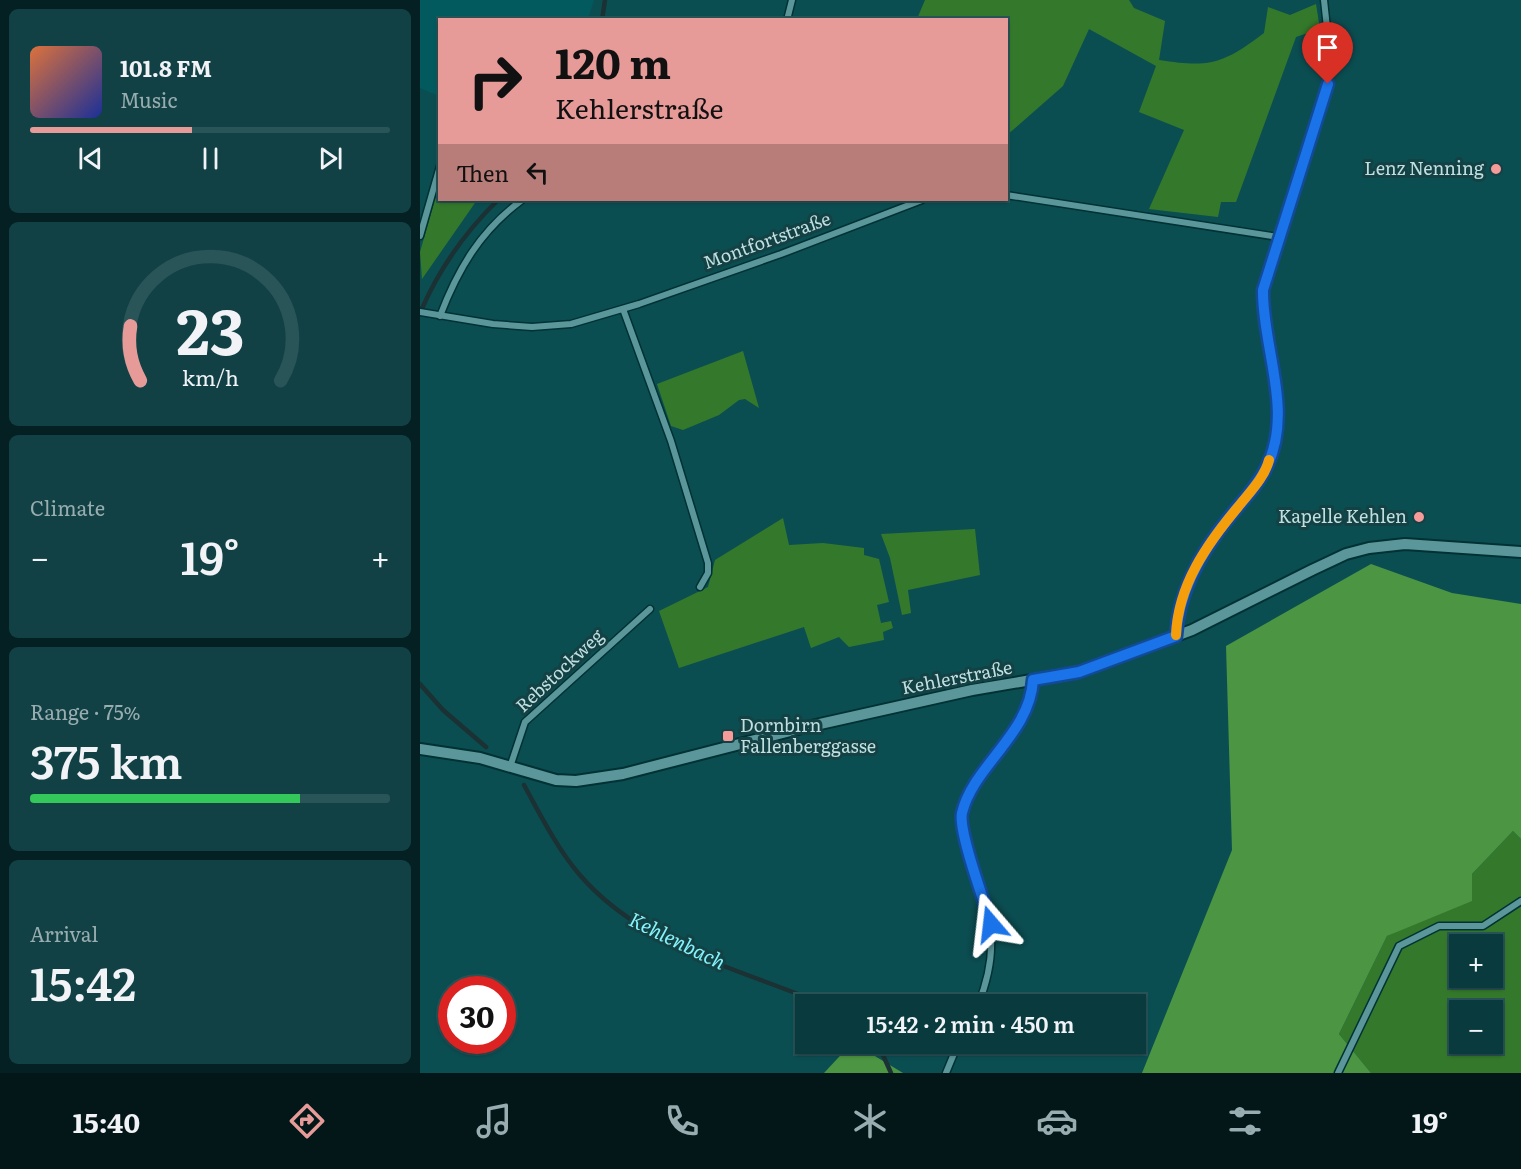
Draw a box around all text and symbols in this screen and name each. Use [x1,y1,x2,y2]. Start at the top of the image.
pin [1302,22,1353,84]
text: 120 m [555,30,671,92]
icon: arrive [1311,31,1344,64]
icon: right [456,42,534,120]
text: 101.8 FM [120,51,212,84]
text: Music [120,84,177,114]
text: Kehlerstraße [555,87,723,127]
icon: previous [74,142,107,175]
icon: pause [194,142,227,175]
icon: next [314,142,347,175]
place label: Lenz Nenning [1364,154,1485,181]
text: Then [456,156,509,189]
icon: left [521,156,554,189]
marker: Lenz Nenning [1489,162,1503,176]
street label: Montfortstraße [699,204,834,275]
text: 23 [176,282,244,374]
text: km/h [181,361,239,393]
text: Climate [30,492,105,522]
place label: Kapelle Kehlen [1278,502,1407,529]
marker: Kapelle Kehlen [1412,510,1426,524]
text: 19° [181,522,239,589]
text: − [30,531,49,580]
text: + [371,531,390,580]
street label: Rebstockweg [509,621,610,718]
street label: Kehlerstraße [899,653,1014,700]
text: Range · 75% [30,696,141,726]
place label: Dornbirn Fallenberggasse [740,711,876,759]
text: 375 km [30,726,183,793]
marker: Dornbirn Fallenberggasse [721,729,735,743]
position arrow [959,892,1023,956]
water label: Kehlenbach [625,903,731,976]
text: Arrival [30,918,98,948]
map controls [1449,934,1503,1054]
button: + [1449,934,1503,988]
text: 15:42 [30,948,136,1015]
speed limit sign: 30 [438,976,516,1054]
button: − [1449,1000,1503,1054]
text: 15:42 · 2 min · 450 m [866,1007,1075,1040]
icon: directions [286,1100,328,1142]
icon: music [473,1100,515,1142]
icon: phone [661,1100,703,1142]
icon: climate [849,1100,891,1142]
icon: car [1036,1100,1078,1142]
icon: filters [1224,1100,1266,1142]
text: 15:40 [73,1101,140,1141]
text: 19° [1412,1101,1448,1141]

